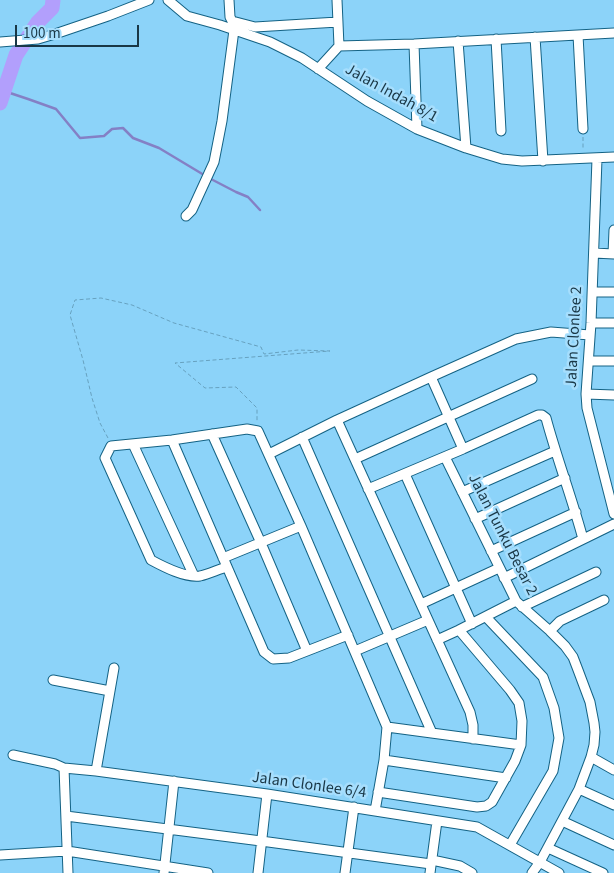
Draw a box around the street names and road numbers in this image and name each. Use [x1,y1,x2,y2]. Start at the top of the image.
street label: Jalan Indah 8/1 [341,61,441,127]
street label: Jalan Clonlee 2 [563,286,587,388]
street label: Jalan Tunku Besar 2 [463,471,541,599]
street label: Jalan Clonlee 6/4 [251,768,367,804]

